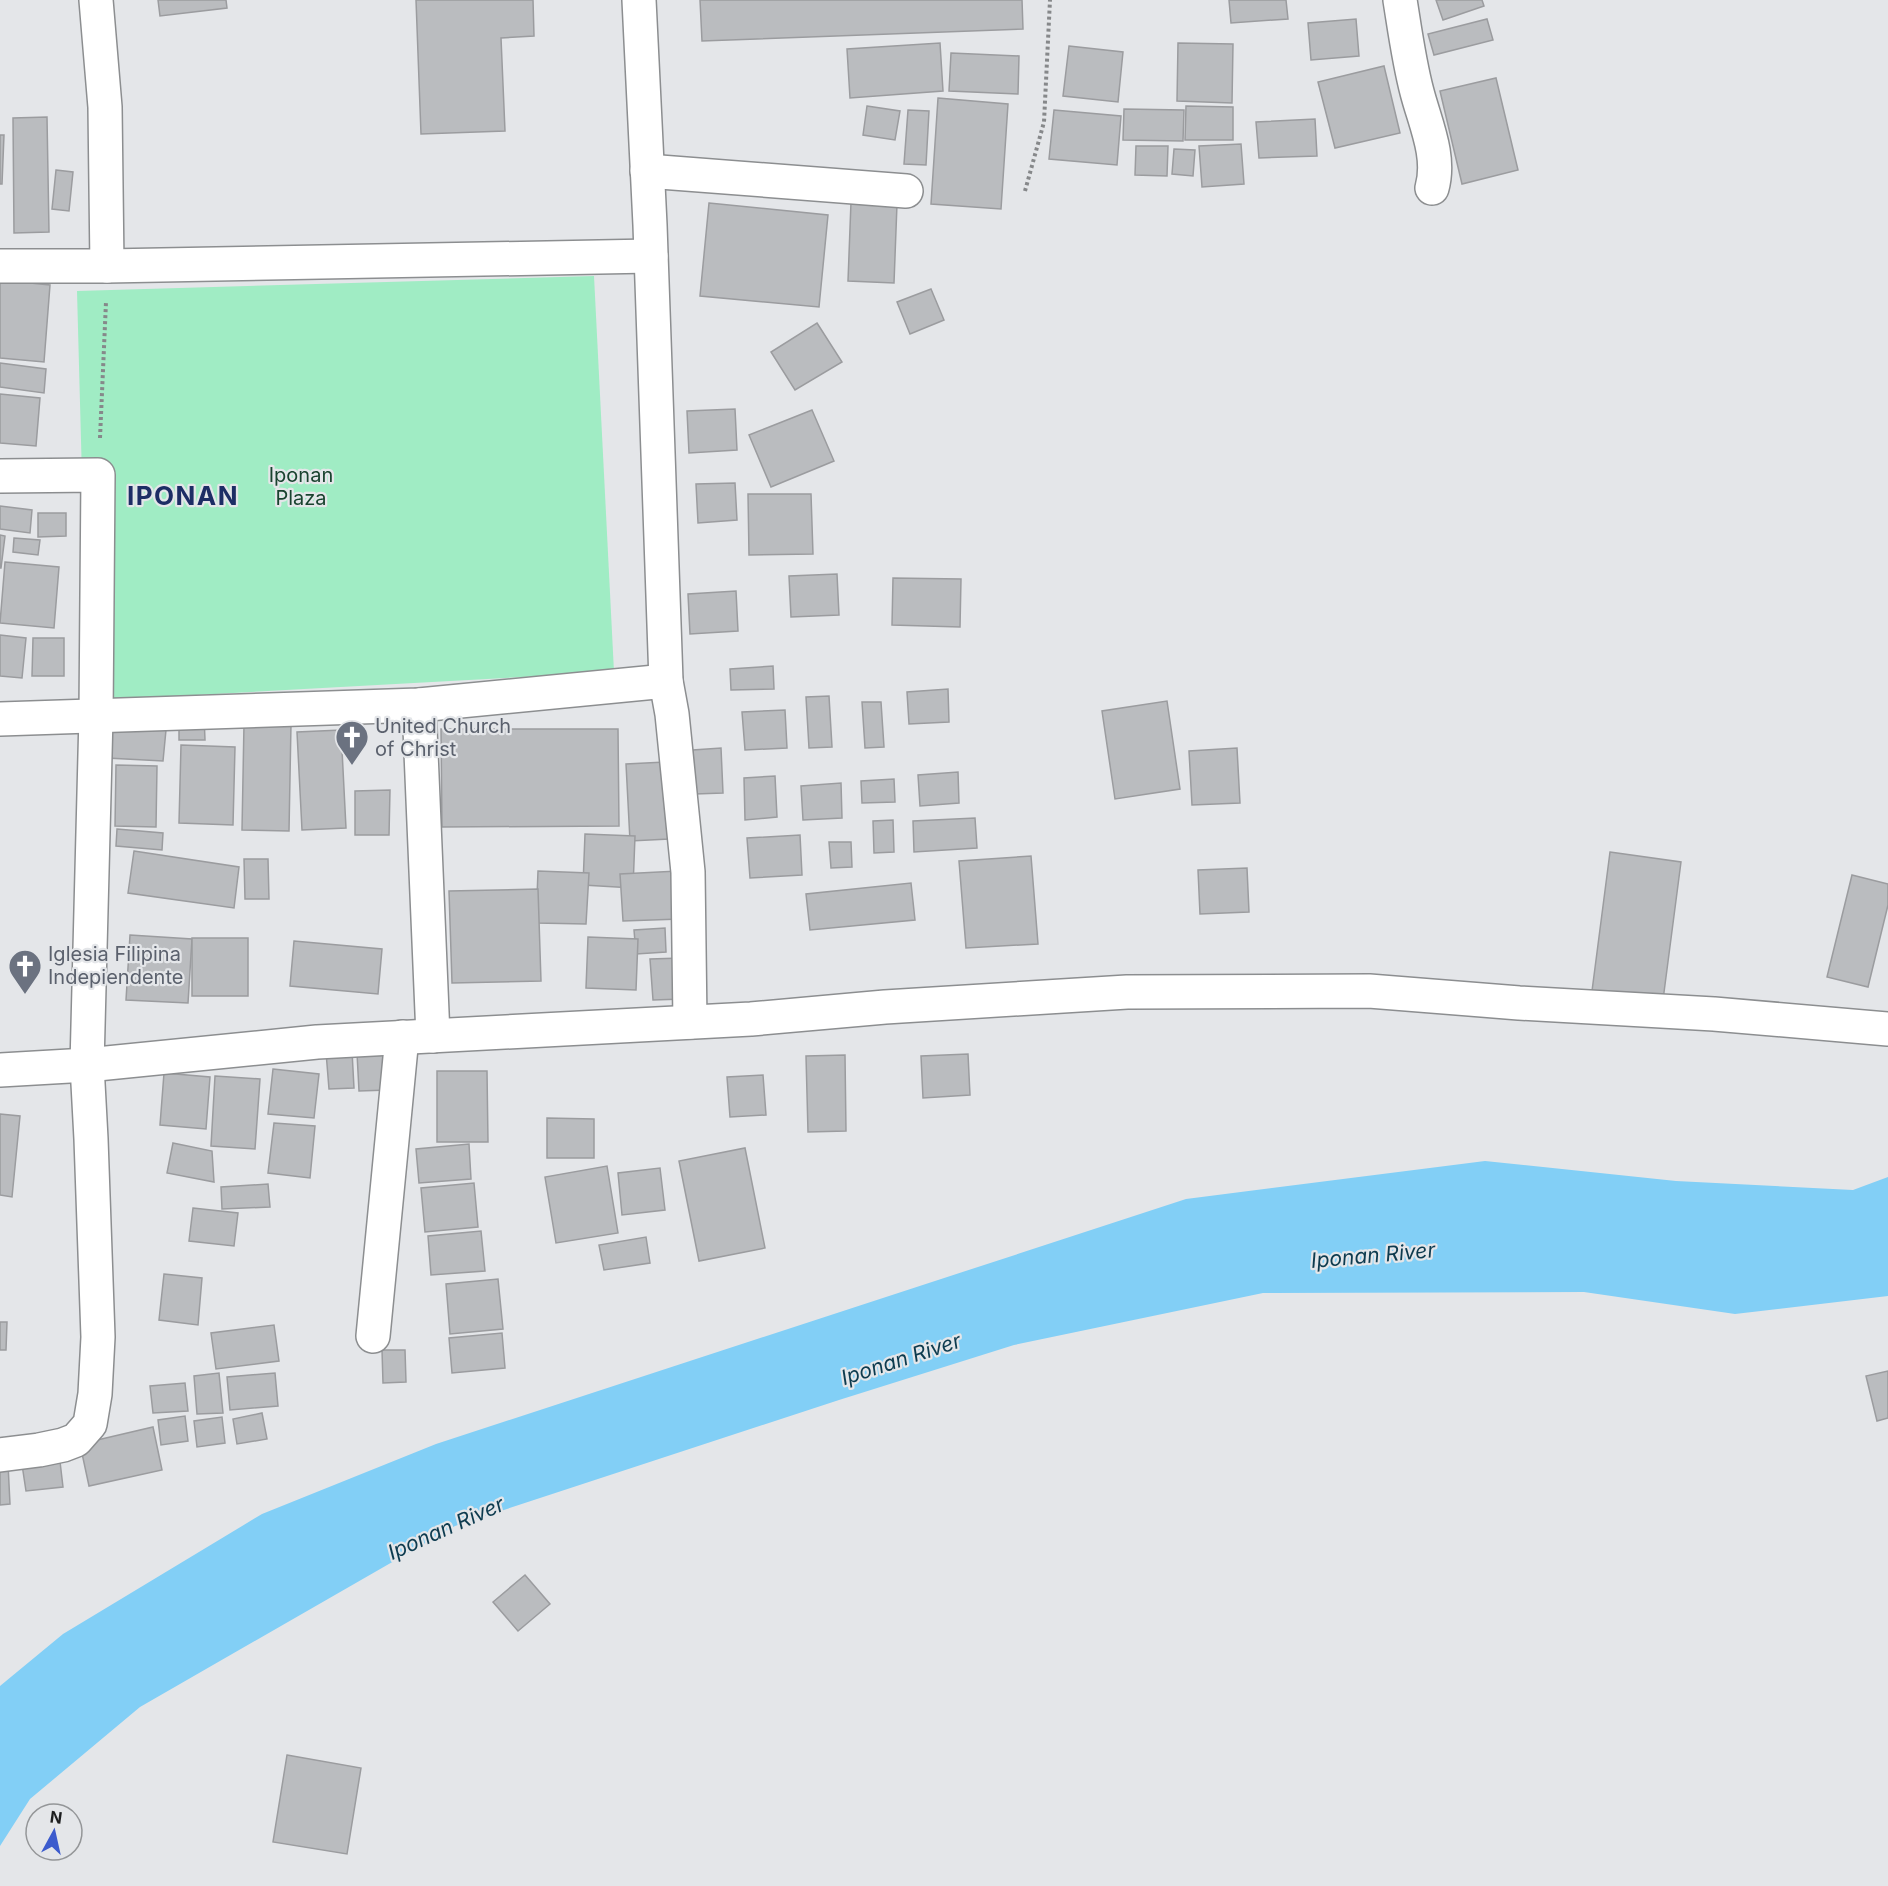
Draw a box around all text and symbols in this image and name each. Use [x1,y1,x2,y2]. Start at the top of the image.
park label: Iponan Plaza [269,463,333,510]
district label: IPONAN [127,480,239,511]
place label: United Church of Christ [375,714,511,761]
church icon: United Church of Christ [334,719,370,766]
place label: Iglesia Filipina Indepiendente [48,942,183,989]
church icon: Iglesia Filipina Indepiendente [7,948,43,995]
water label: Iponan River [1310,1237,1437,1273]
water label: Iponan River [838,1328,965,1390]
water label: Iponan River [384,1491,509,1565]
north arrow [24,1802,84,1862]
text: N [49,1806,64,1828]

